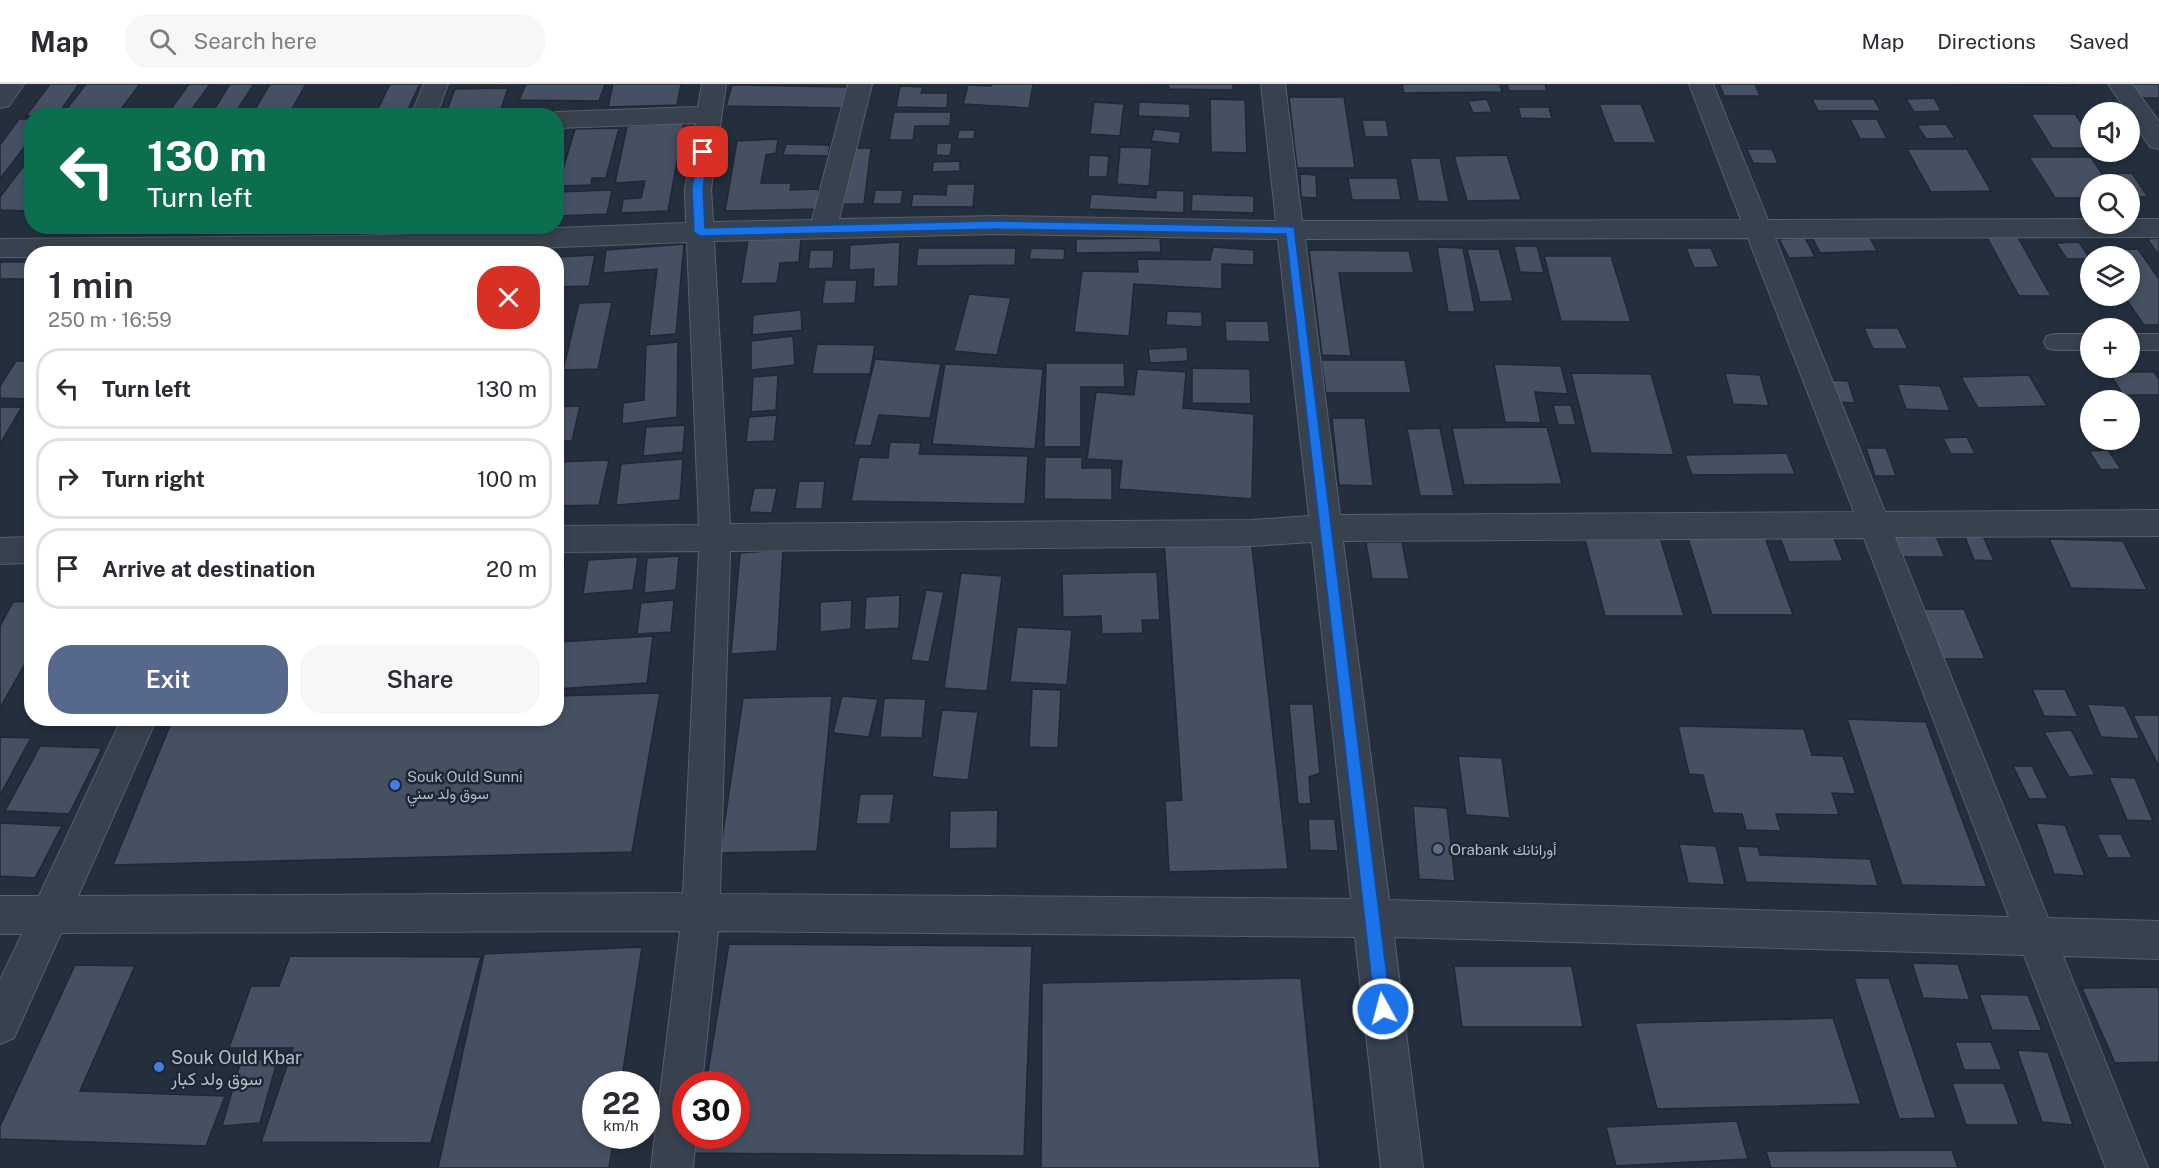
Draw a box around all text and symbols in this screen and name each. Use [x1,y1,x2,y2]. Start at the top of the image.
search box [125,14,545,68]
text: Map [30,25,89,58]
icon: search [146,25,179,58]
text: Search here [194,28,317,54]
text: Map [1862,29,1904,54]
text: Directions [1937,29,2036,54]
text: Saved [2069,29,2129,54]
map controls [2080,102,2140,450]
button: sound [2080,102,2140,162]
pin [677,126,728,177]
text: 130 m [147,131,267,180]
icon: left [48,132,126,210]
icon: arrive [686,135,719,168]
button: search [2080,174,2140,234]
text: Turn left [147,181,253,213]
button: layers [2080,246,2140,306]
text: 1 min [48,264,134,306]
button: close [477,266,540,329]
text: 250 m · 16:59 [48,308,172,332]
button: + [2080,318,2140,378]
icon: left [51,372,84,405]
text: Turn left [102,376,191,402]
text: 130 m [476,376,537,402]
button: − [2080,390,2140,450]
icon: right [51,462,84,495]
text: Turn right [102,466,205,492]
text: 100 m [477,466,537,492]
icon: arrive [51,552,84,585]
text: Arrive at destination [102,556,315,582]
text: 20 m [486,556,537,582]
button: Exit [48,645,288,714]
button: Share [300,645,540,714]
place label: Souk Ould Sunni سوق ولد سني [407,768,523,807]
marker: Souk Ould Sunni سوق ولد سني [388,778,402,792]
place label: Orabank أورانانك [1450,841,1557,859]
marker: Orabank أورانانك [1431,842,1445,856]
position arrow [1351,977,1415,1041]
place label: Souk Ould Kbar سوق ولد كبار [170,1047,302,1090]
marker: Souk Ould Kbar سوق ولد كبار [152,1060,166,1074]
speed limit sign: 30 [672,1071,750,1149]
text: 22 [602,1085,640,1121]
text: km/h [603,1117,639,1134]

